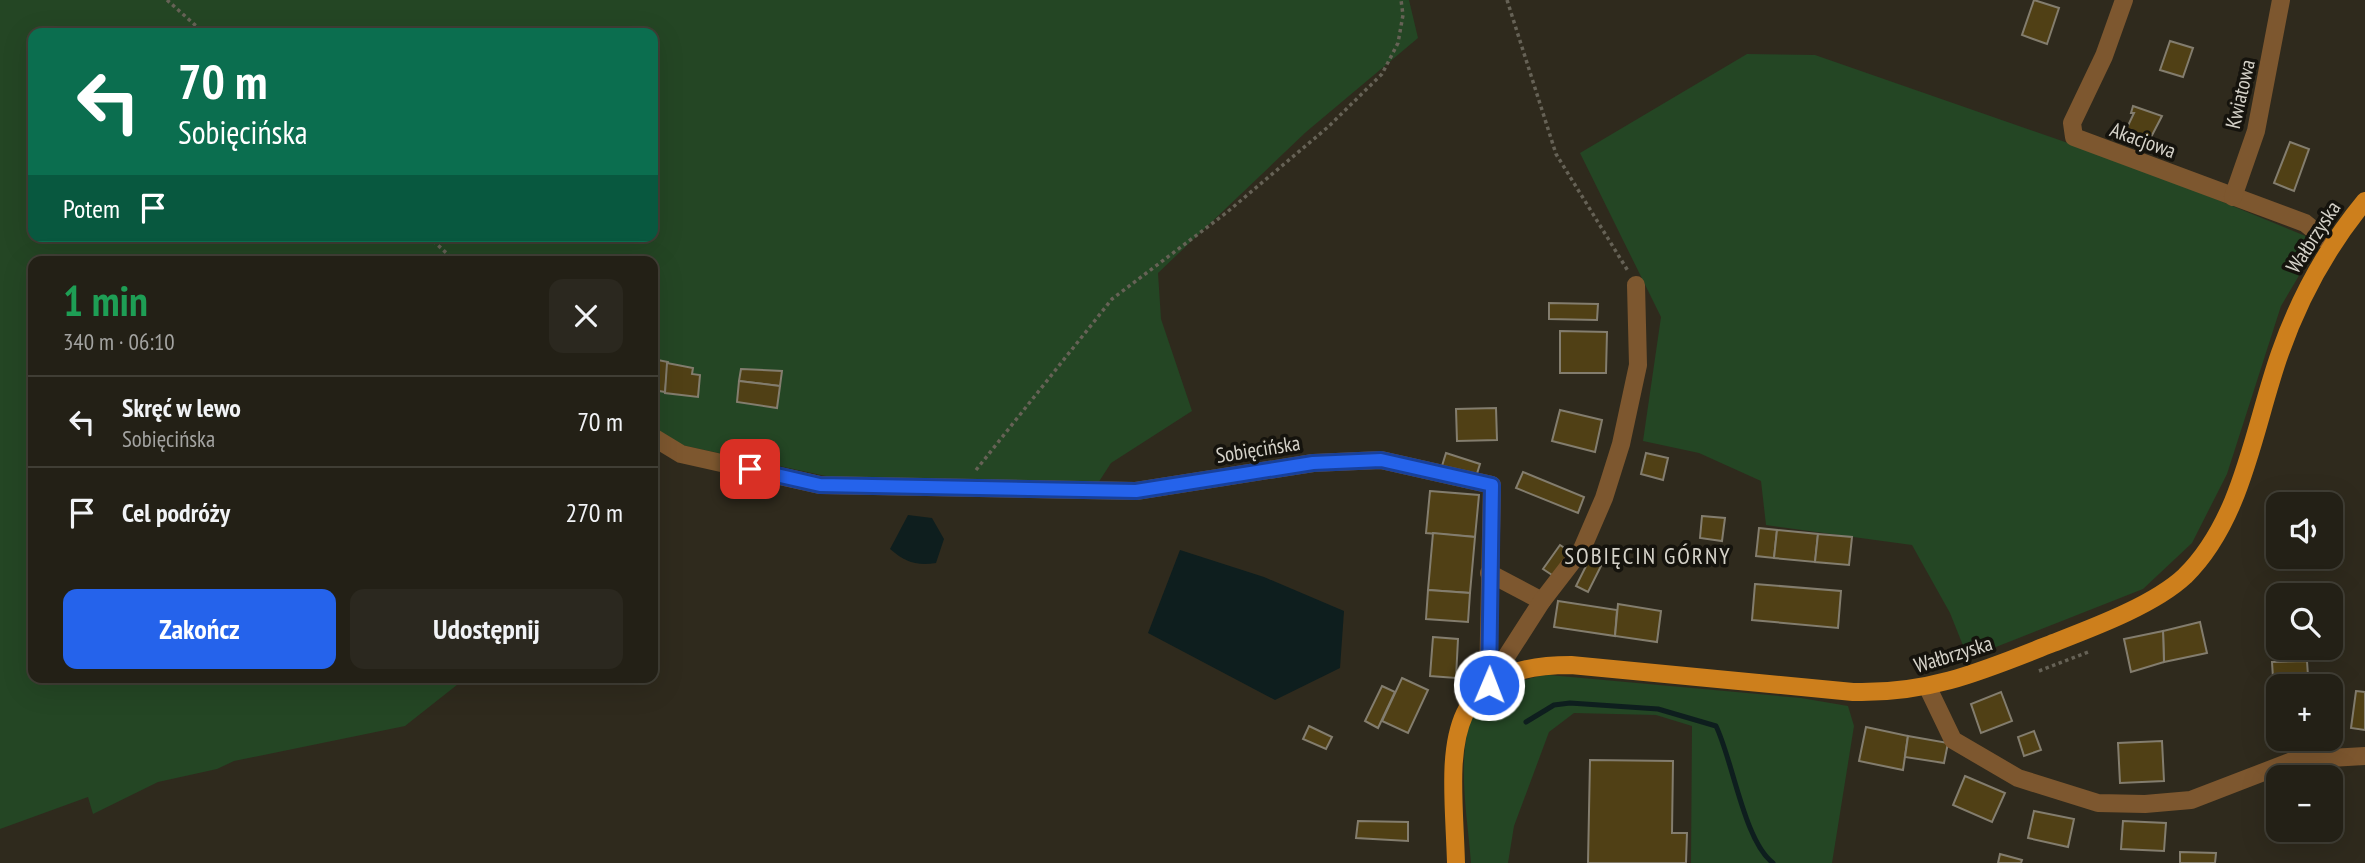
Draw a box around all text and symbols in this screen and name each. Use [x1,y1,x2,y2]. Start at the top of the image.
text: 70 m [178,49,267,113]
icon: left [63,56,154,147]
street label: Kwiatowa [2219,57,2261,131]
text: Sobięcińska [178,111,308,153]
street label: Akacjowa [2106,116,2180,164]
icon: arrive [134,189,172,227]
text: Potem [63,192,120,225]
street label: Wałbrzyska [2280,196,2346,278]
text: 1 min [63,273,148,328]
button: close [549,279,623,353]
text: 340 m · 06:10 [63,327,175,356]
text: Skręć w lewo [122,391,241,424]
icon: left [63,403,101,441]
text: 70 m [577,405,623,438]
text: Sobięcińska [122,424,215,453]
street label: Sobięcińska [1214,429,1302,469]
pin [720,439,780,499]
icon: arrive [731,450,769,488]
map controls [2266,492,2343,842]
button: sound [2266,492,2343,569]
icon: arrive [63,494,101,532]
text: Cel podróży [122,496,230,529]
text: 270 m [565,496,623,529]
district label: SOBIĘCIN GÓRNY [1564,541,1732,570]
button: search [2266,583,2343,660]
button: Zakończ [63,589,336,669]
button: Udostępnij [350,589,623,669]
street label: Wałbrzyska [1911,629,1995,679]
position arrow [1452,648,1526,722]
button: + [2266,674,2343,751]
button: − [2266,765,2343,842]

